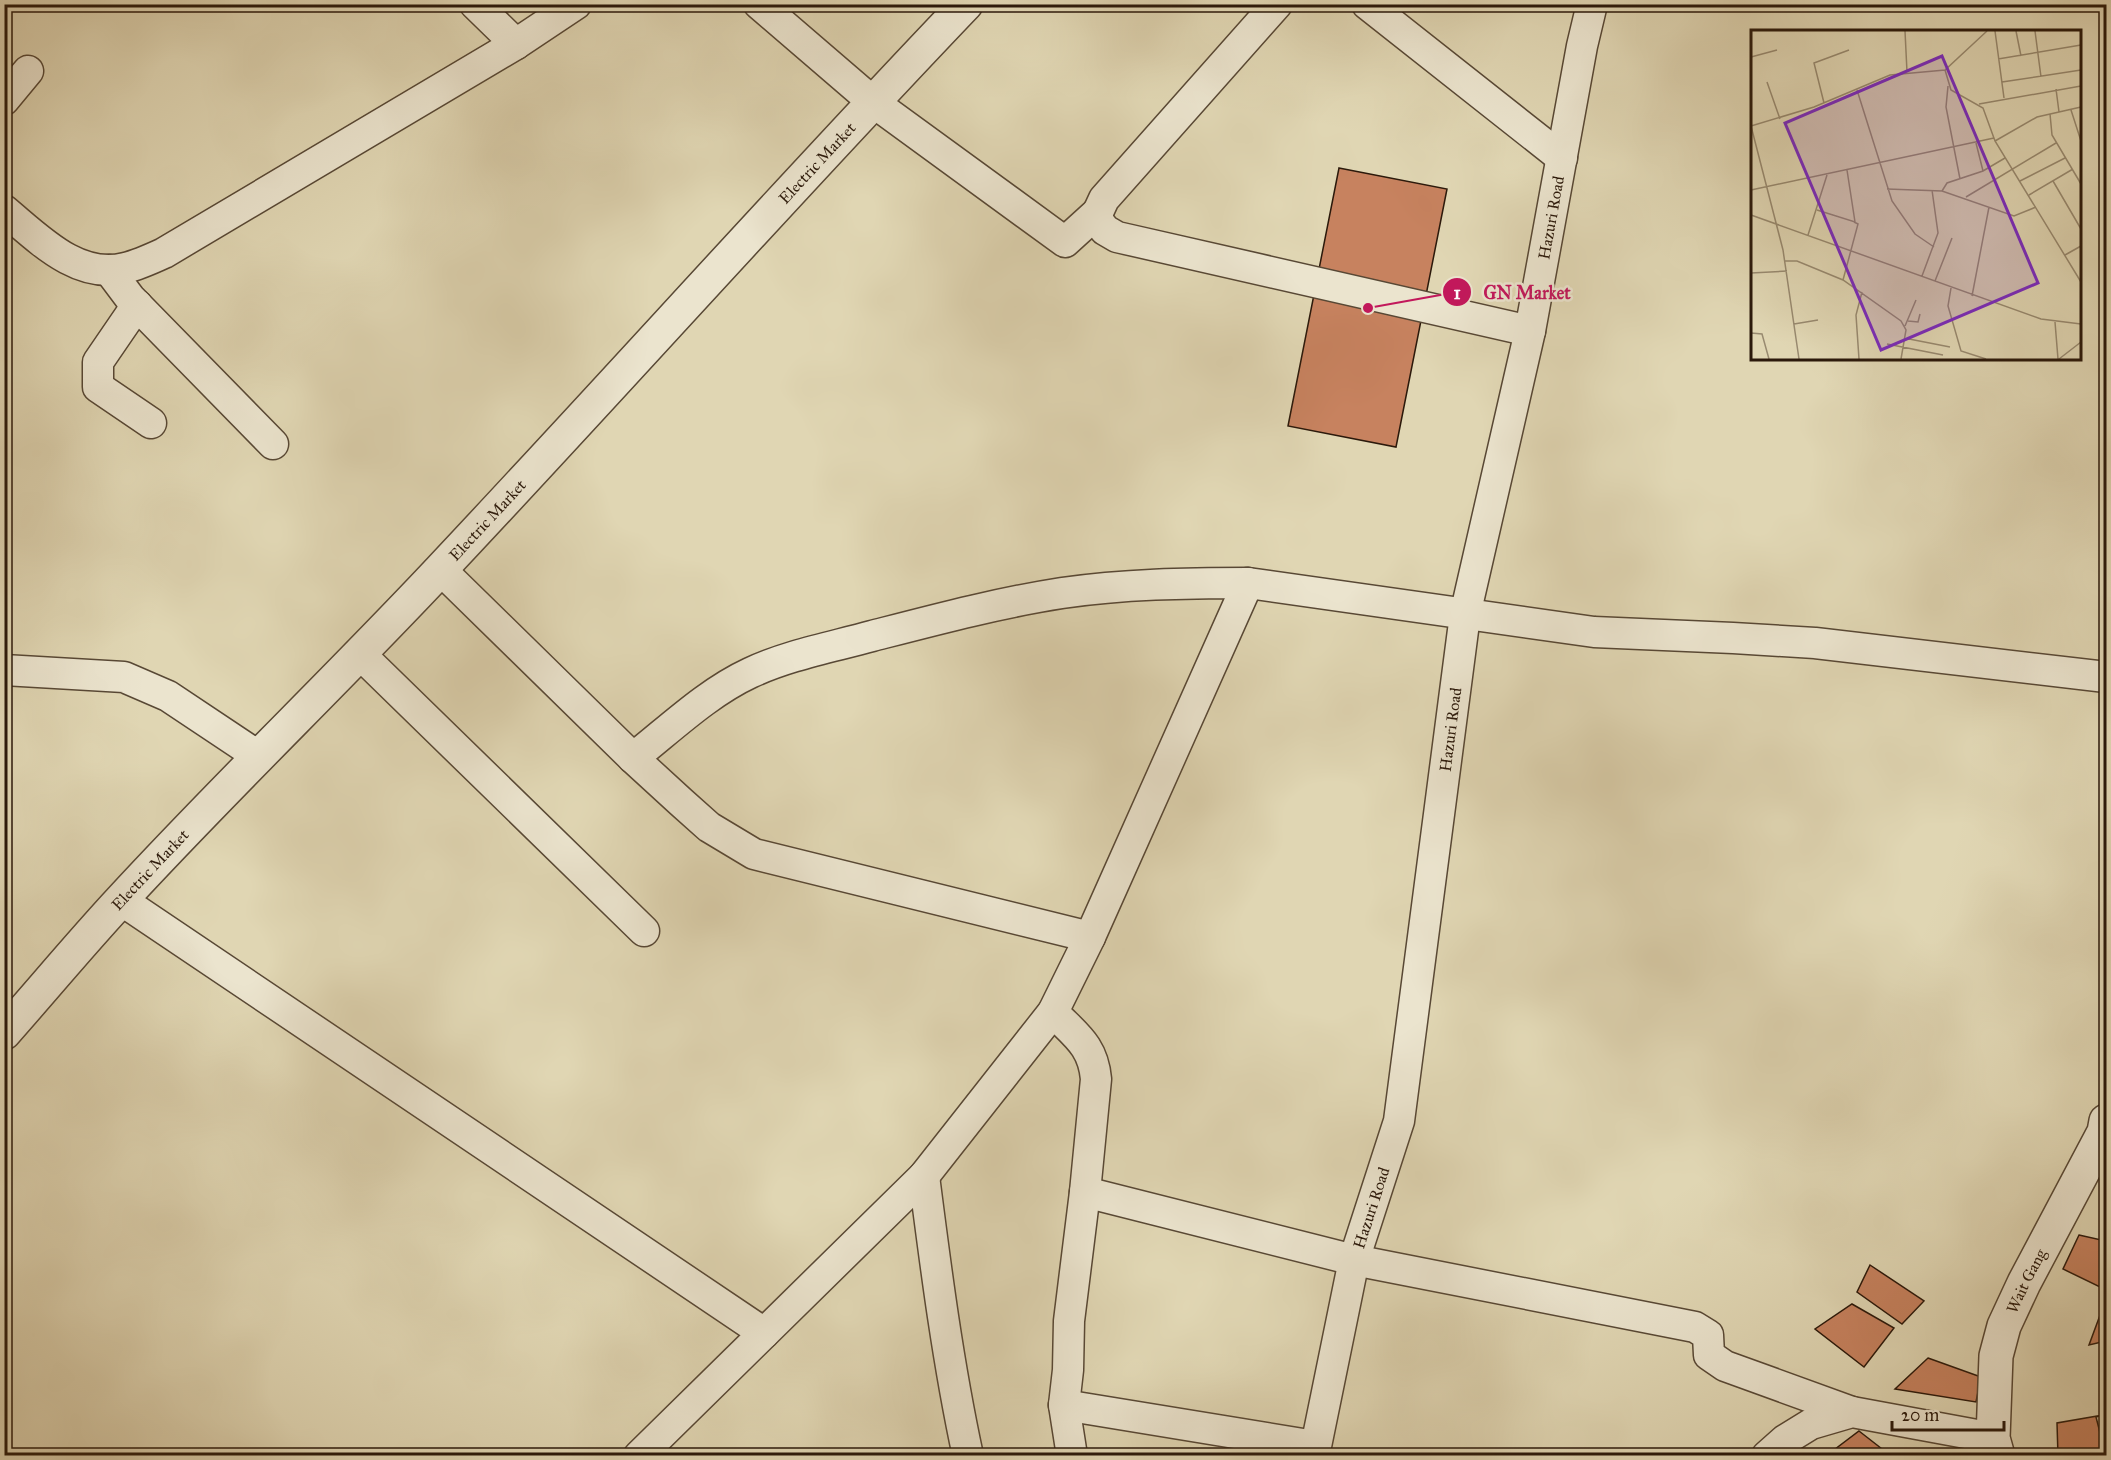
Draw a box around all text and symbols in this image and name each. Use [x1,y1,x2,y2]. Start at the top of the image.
inset map [1751,30,2081,360]
street label: Electric Market [775,118,860,208]
street label: Hazuri Road [1534,174,1568,261]
callout: GN Market [1442,274,1583,310]
text: 1 [1453,282,1461,304]
text: GN Market [1483,282,1571,304]
street label: Electric Market [445,475,530,565]
street label: Hazuri Road [1436,686,1465,773]
street label: Electric Market [107,825,193,914]
street label: Hazuri Road [1349,1165,1393,1251]
street label: Wait Gang [2002,1245,2051,1316]
scale bar [1892,1394,2004,1432]
text: 20 m [1901,1404,1939,1426]

